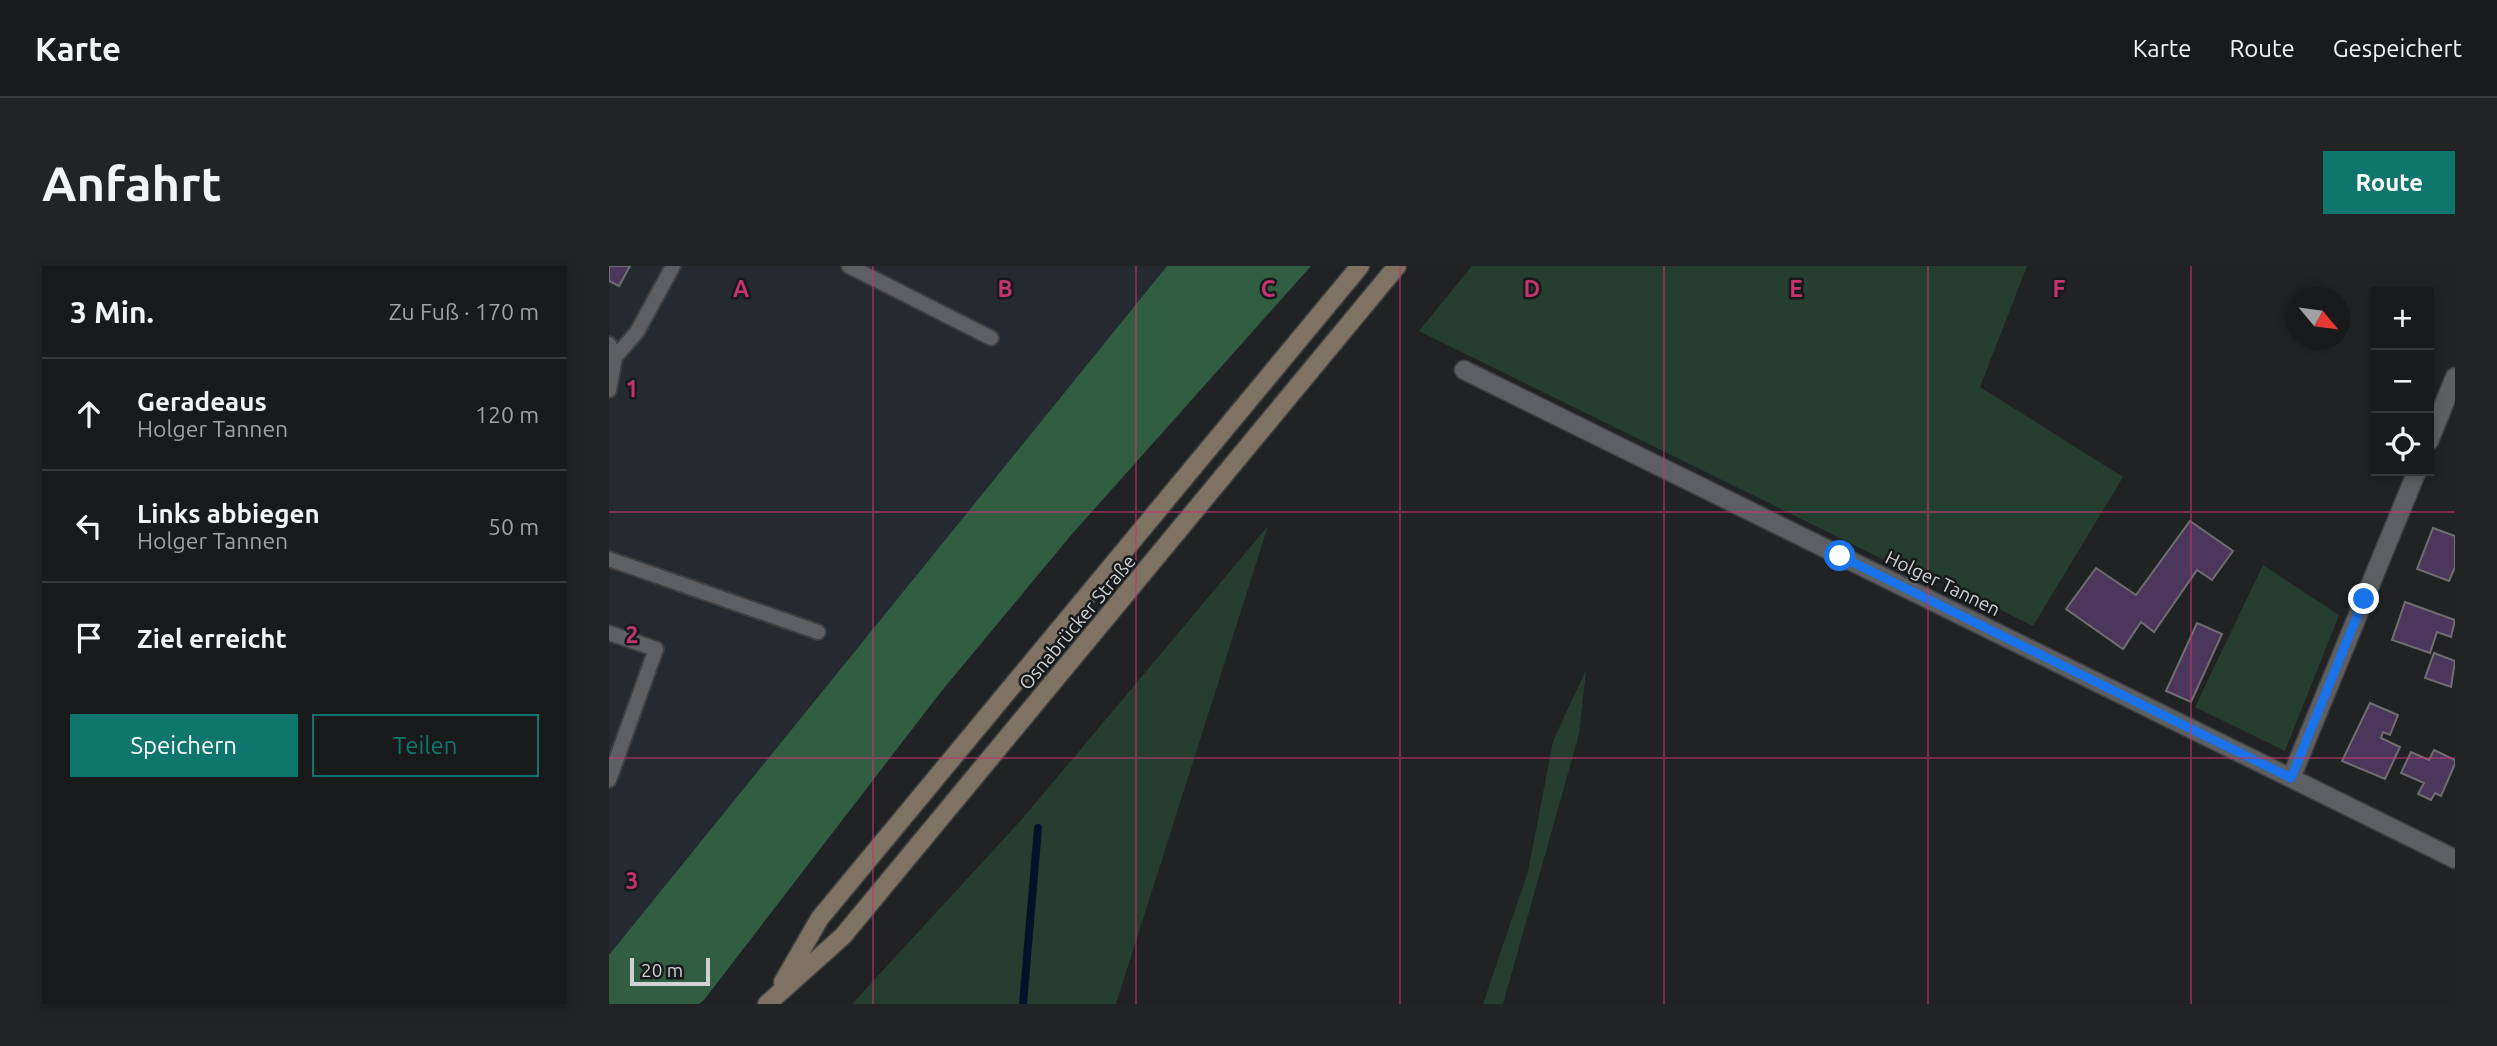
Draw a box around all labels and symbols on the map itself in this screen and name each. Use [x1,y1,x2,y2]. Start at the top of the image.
text: A [733,276,749,301]
text: B [997,276,1013,301]
text: C [1261,276,1276,301]
text: D [1524,276,1540,301]
text: E [1789,276,1803,301]
text: F [2053,276,2066,301]
north arrow [2287,287,2350,350]
text: 1 [626,376,638,401]
route start [1824,540,1855,571]
street label: Holger Tannen [1882,546,2004,620]
street label: Osnabrücker Straße [1014,550,1140,694]
route end [2348,583,2379,614]
text: 2 [626,622,638,647]
text: 3 [626,868,638,893]
scale bar [630,955,711,987]

